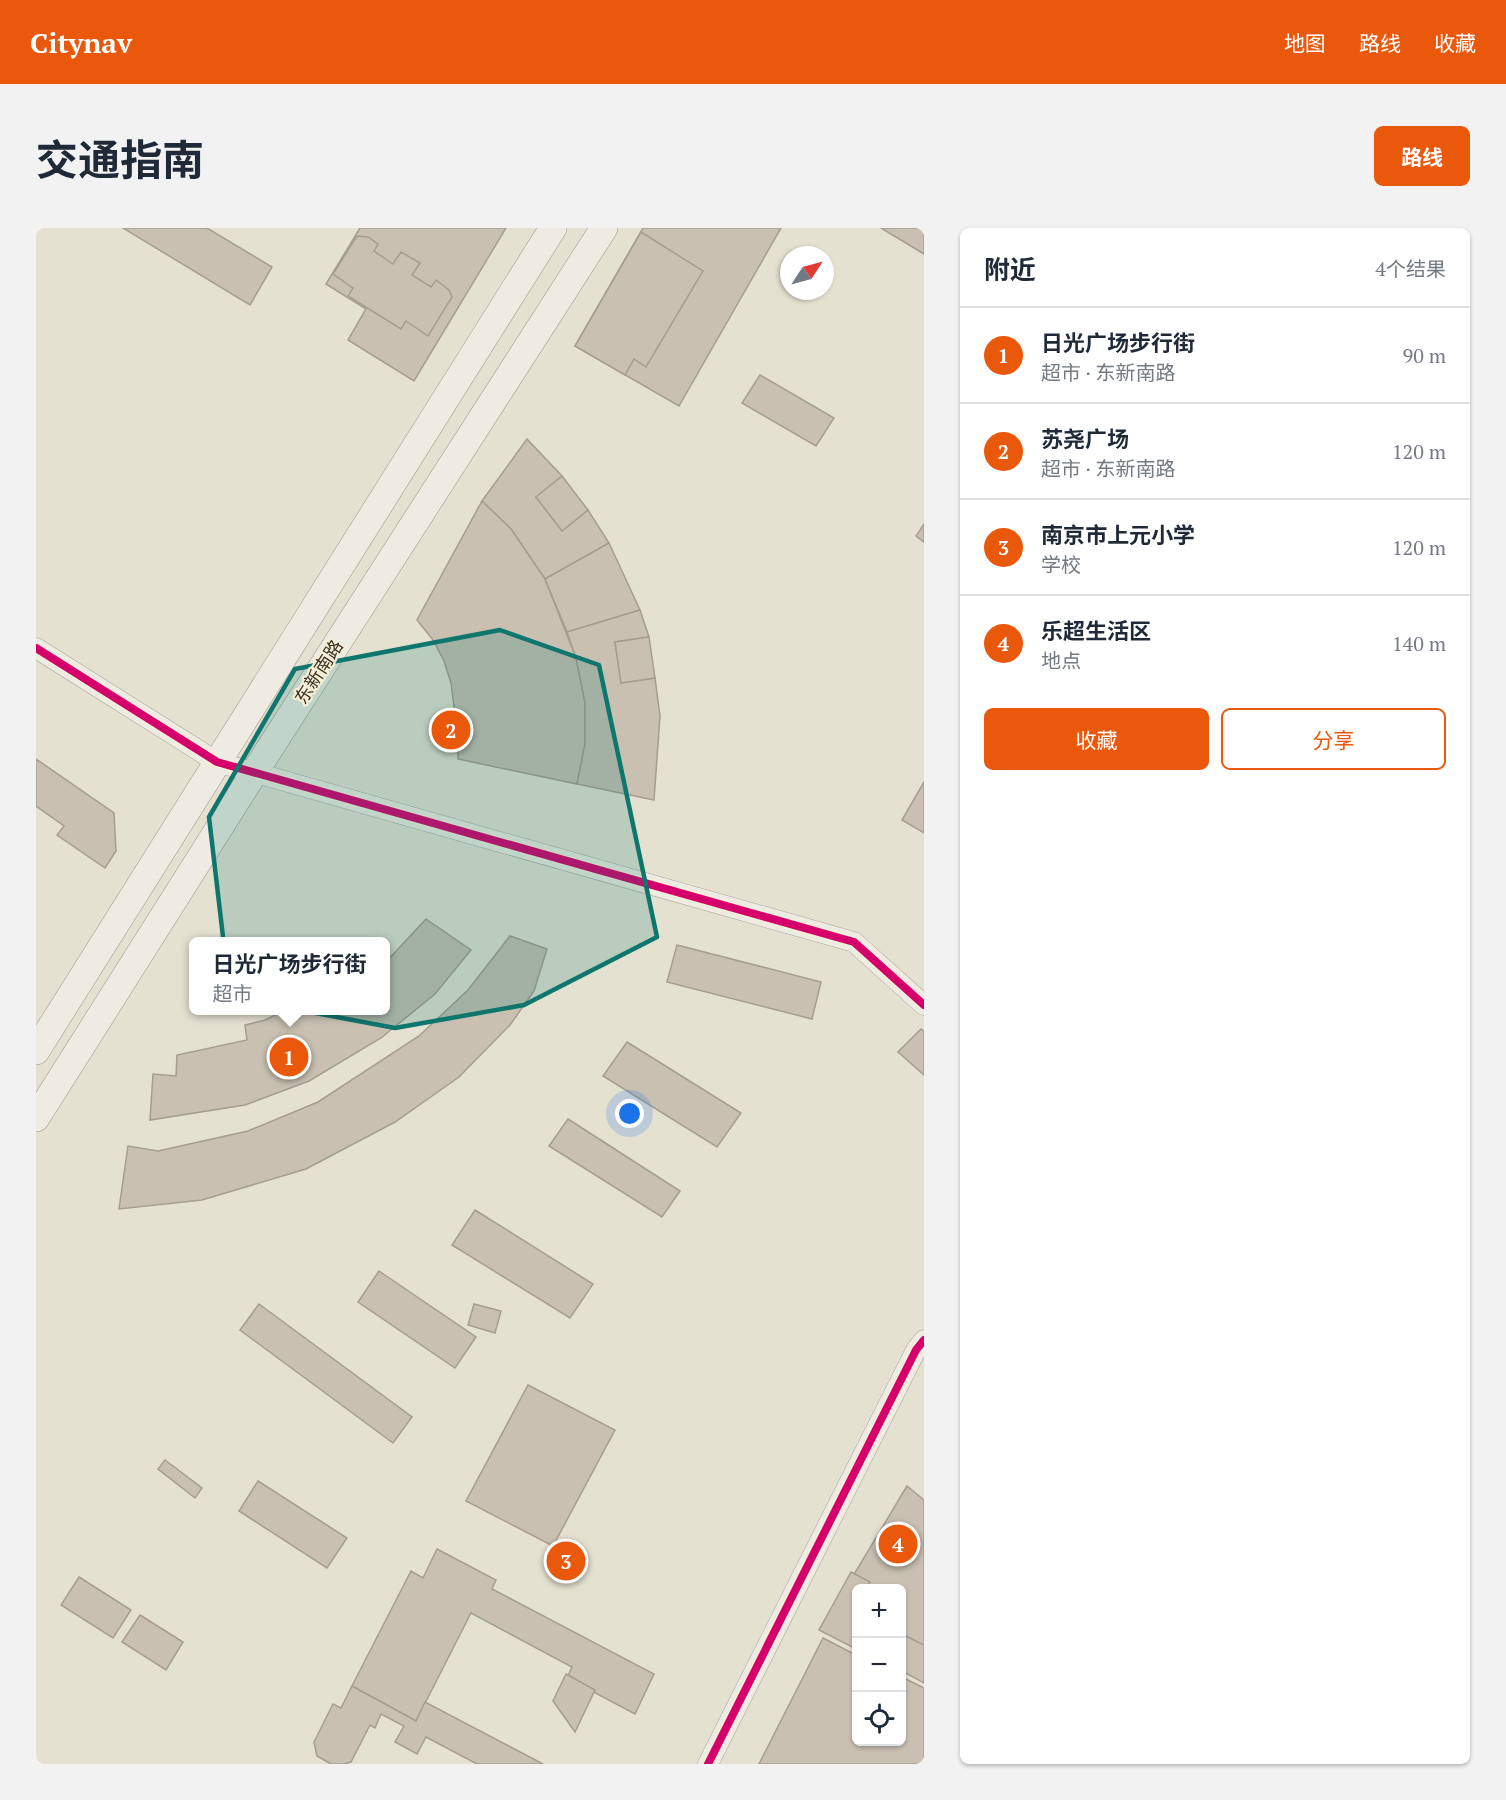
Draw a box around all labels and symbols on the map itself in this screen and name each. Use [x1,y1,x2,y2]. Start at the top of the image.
north arrow [780,246,834,300]
street label: 东新南路 [288,635,348,708]
pin: 2 [432,708,470,752]
pin: 1 [270,1034,308,1080]
your location [615,1099,644,1128]
pin: 4 [878,1522,918,1566]
pin: 3 [546,1538,586,1584]

